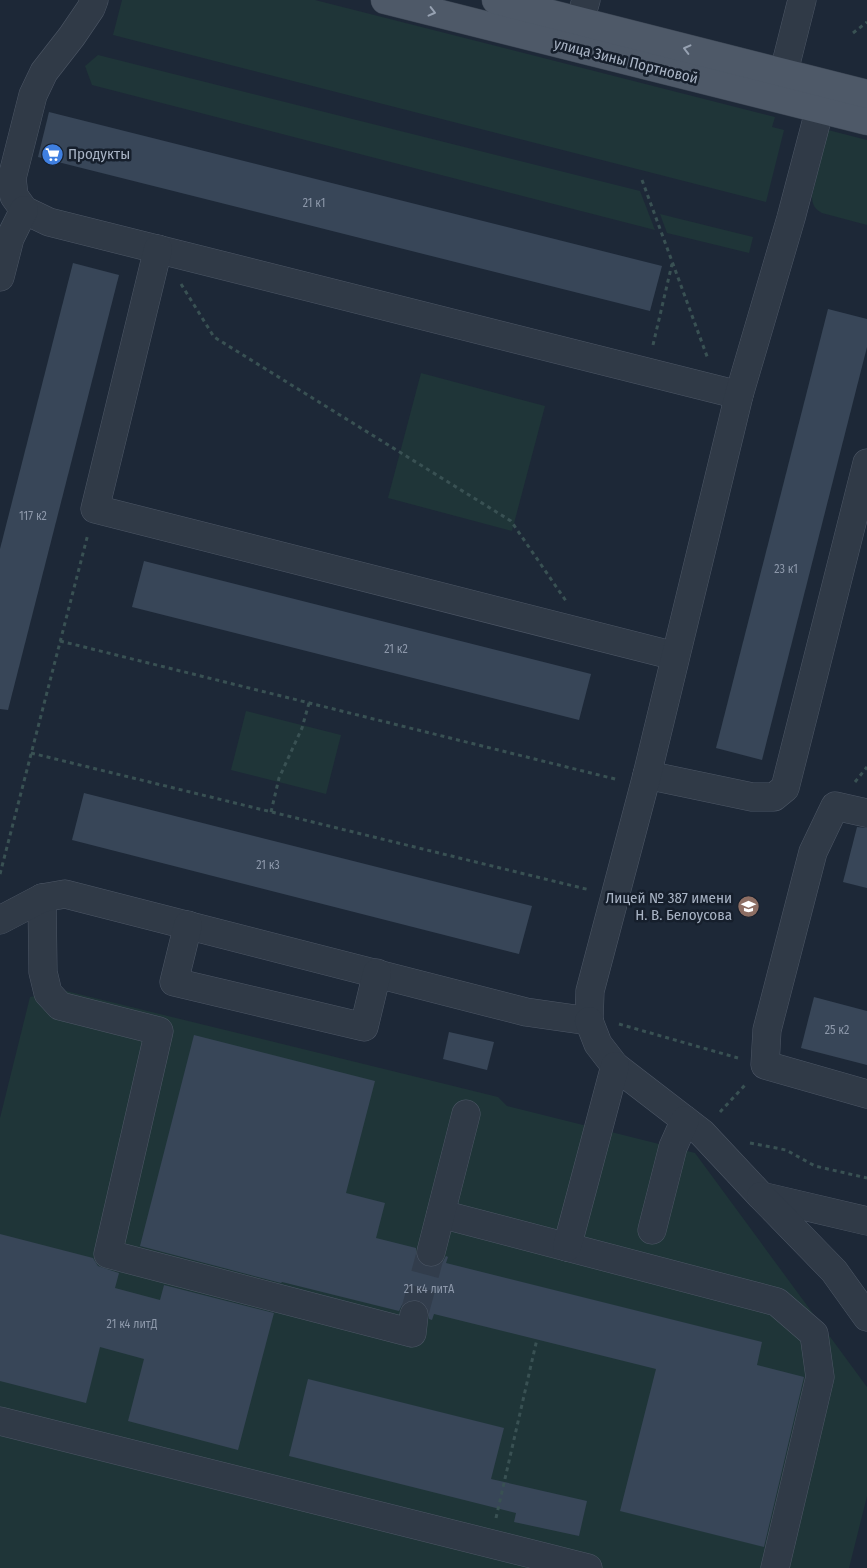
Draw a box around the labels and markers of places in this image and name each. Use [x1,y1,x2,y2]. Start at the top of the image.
supermarket icon: Продукты [40,142,64,166]
place label: Продукты [68,145,130,163]
place label: Лицей № 387 имени Н. В. Белоусова [605,889,732,924]
school or university icon: Лицей № 387 имени Н. В. Белоусова [736,895,760,919]

